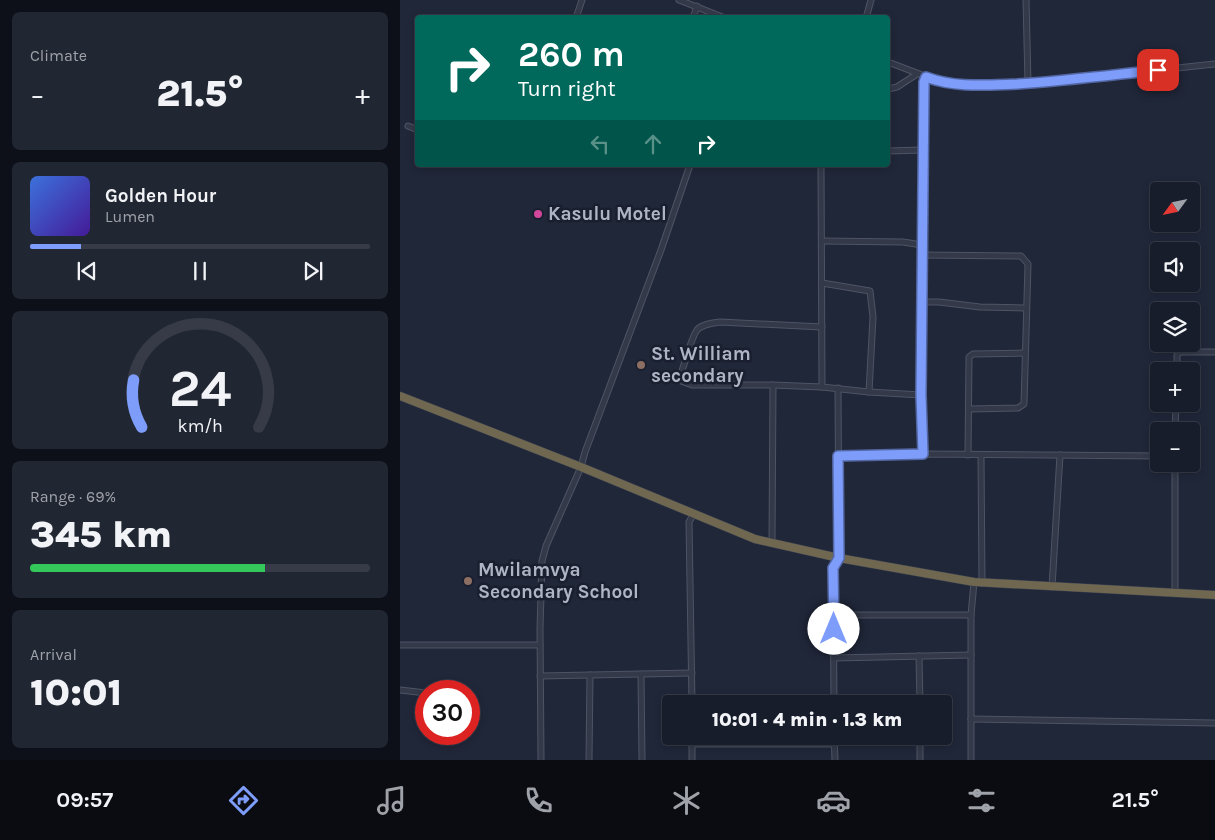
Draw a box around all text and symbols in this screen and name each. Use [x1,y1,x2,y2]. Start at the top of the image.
text: 260 m [518,34,625,75]
icon: right [435,35,500,100]
text: Climate [30,46,87,65]
pin [1137,49,1179,91]
icon: arrive [1144,56,1172,84]
text: 21.5° [156,71,244,116]
text: Turn right [518,76,616,102]
text: − [30,78,45,111]
text: + [355,78,370,111]
icon: left [586,130,614,158]
icon: ahead [639,130,667,158]
icon: right [692,130,720,158]
north arrow [1150,182,1200,232]
map controls [1150,182,1200,472]
text: Golden Hour [105,185,216,207]
place label: Kasulu Motel [548,203,667,225]
text: Lumen [105,207,155,226]
marker: Kasulu Motel [532,208,544,220]
button: sound [1150,242,1200,292]
icon: previous [73,257,101,285]
icon: pause [186,257,214,285]
icon: next [299,257,327,285]
button: layers [1150,302,1200,352]
place label: St. William secondary [651,343,751,387]
text: 24 [169,358,231,419]
marker: St. William secondary [635,359,647,371]
button: + [1150,362,1200,412]
text: km/h [177,416,223,437]
button: − [1150,422,1200,472]
text: Range · 69% [30,487,116,506]
text: 345 km [30,512,172,557]
place label: Mwilamvya Secondary School [478,559,639,603]
marker: Mwilamvya Secondary School [462,575,474,587]
position arrow [807,602,859,654]
text: Arrival [30,645,77,664]
text: 10:01 [30,670,122,715]
speed limit sign: 30 [415,680,480,745]
text: 10:01 · 4 min · 1.3 km [712,709,902,731]
icon: directions [226,783,261,818]
icon: music [374,783,409,818]
icon: phone [521,783,556,818]
icon: climate [669,783,704,818]
icon: car [816,783,851,818]
icon: filters [964,783,999,818]
text: 09:57 [56,787,113,813]
text: 21.5° [1111,787,1159,813]

